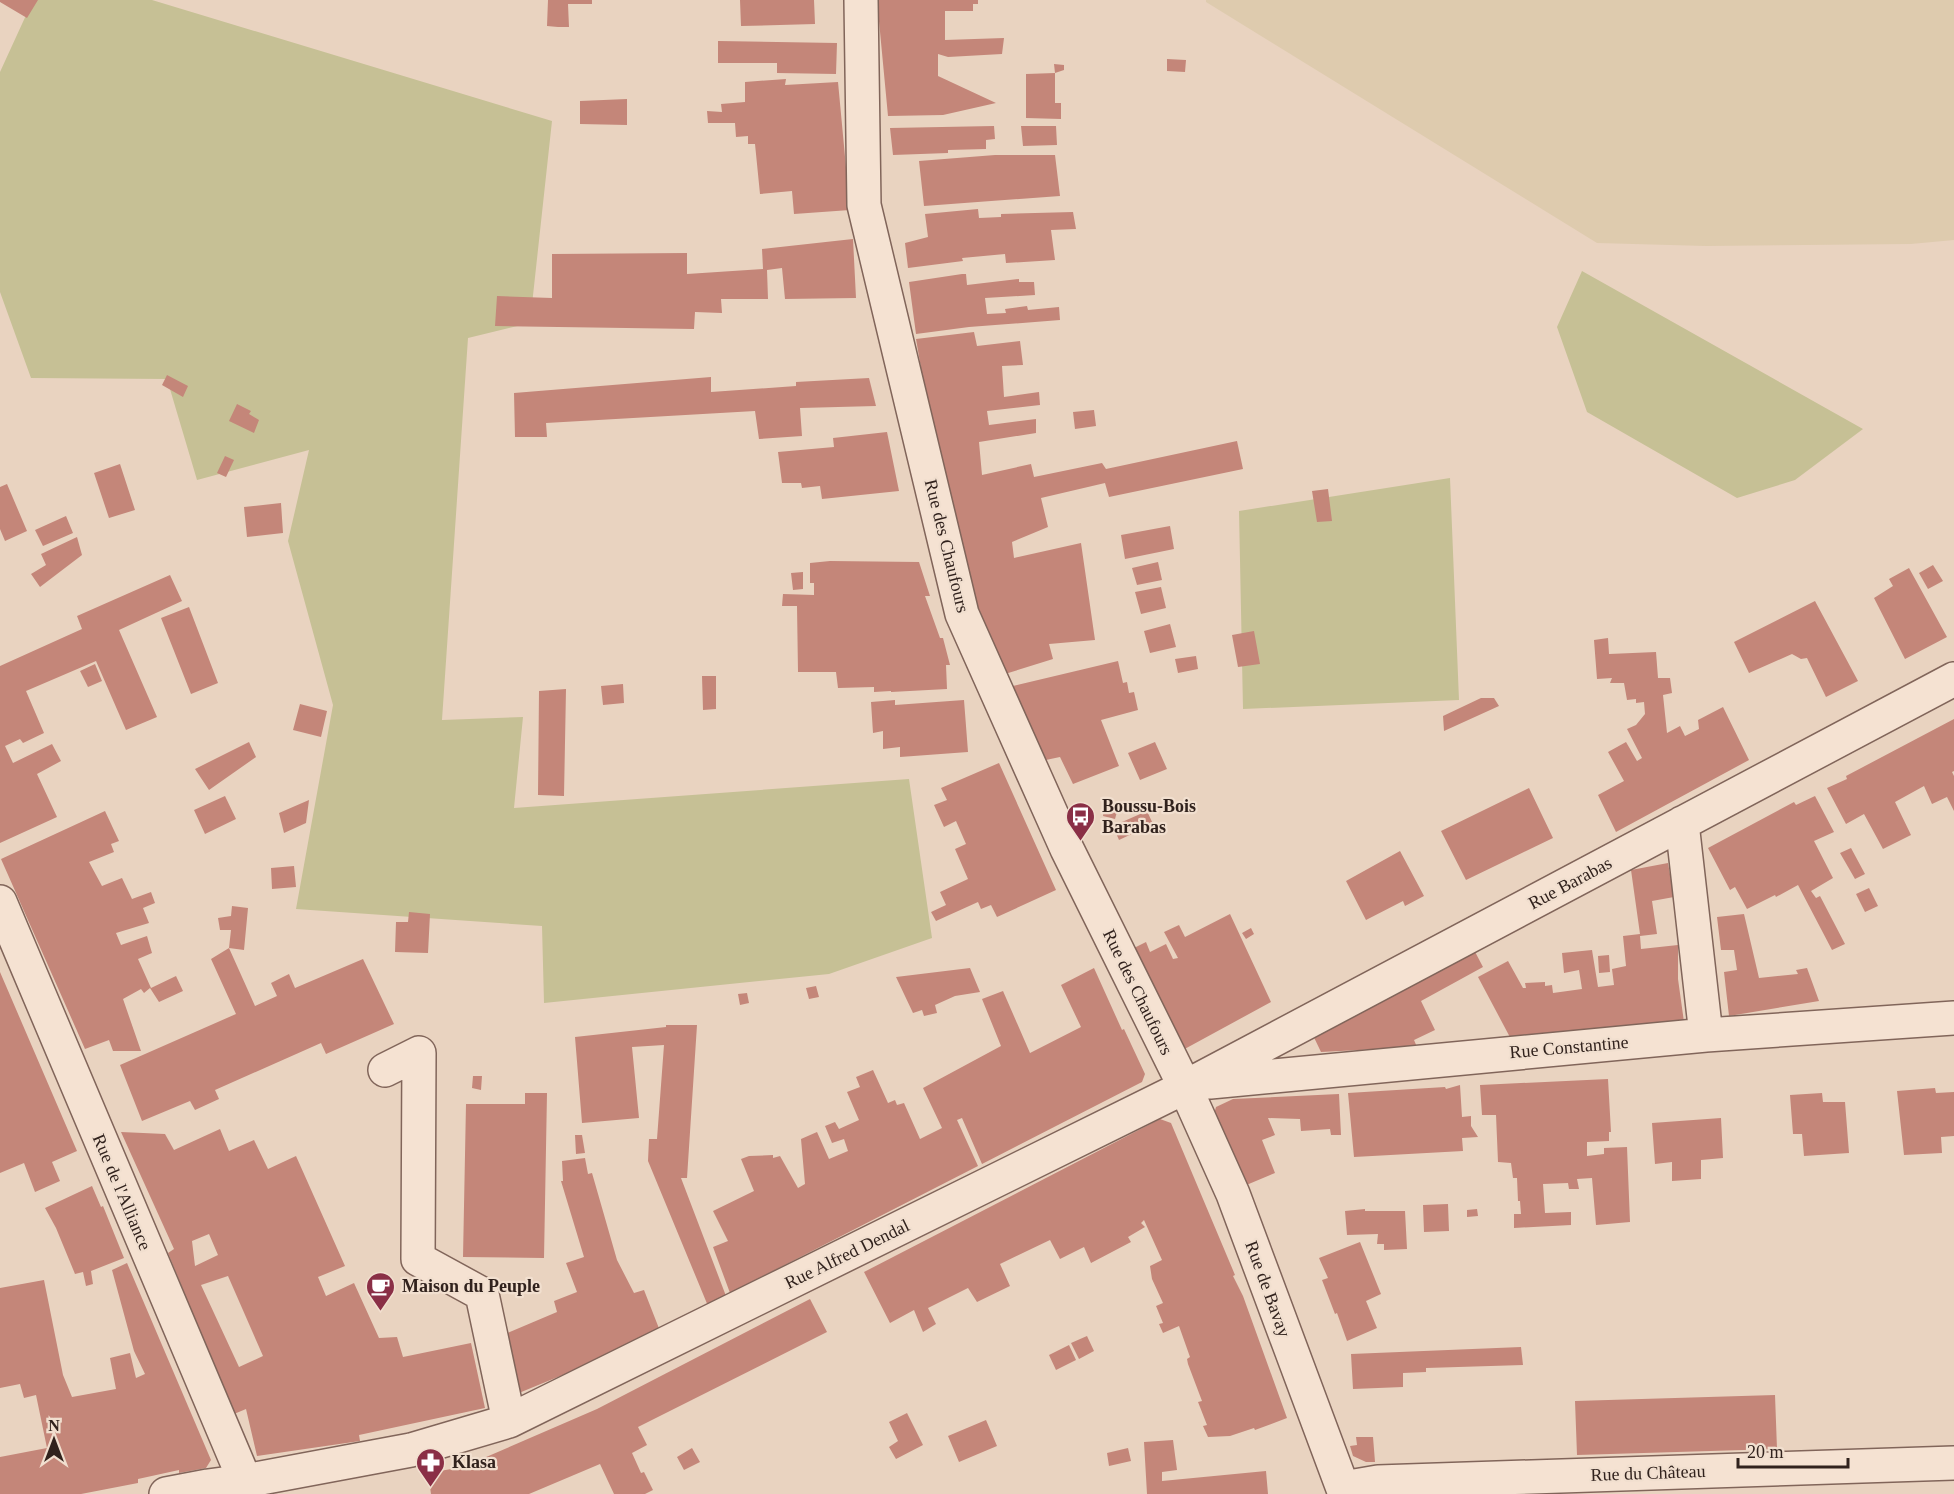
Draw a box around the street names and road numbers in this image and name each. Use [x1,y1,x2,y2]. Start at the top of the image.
street label: Rue des Chaufours [921,477,973,615]
street label: Rue Barabas [1525,853,1615,913]
street label: Rue des Chaufours [1099,926,1177,1058]
street label: Rue Constantine [1509,1032,1629,1062]
street label: Rue de l'Alliance [89,1131,155,1253]
street label: Rue Alfred Dendal [782,1215,912,1293]
street label: Rue de Bavay [1241,1238,1295,1340]
street label: Rue du Château [1590,1461,1706,1485]

